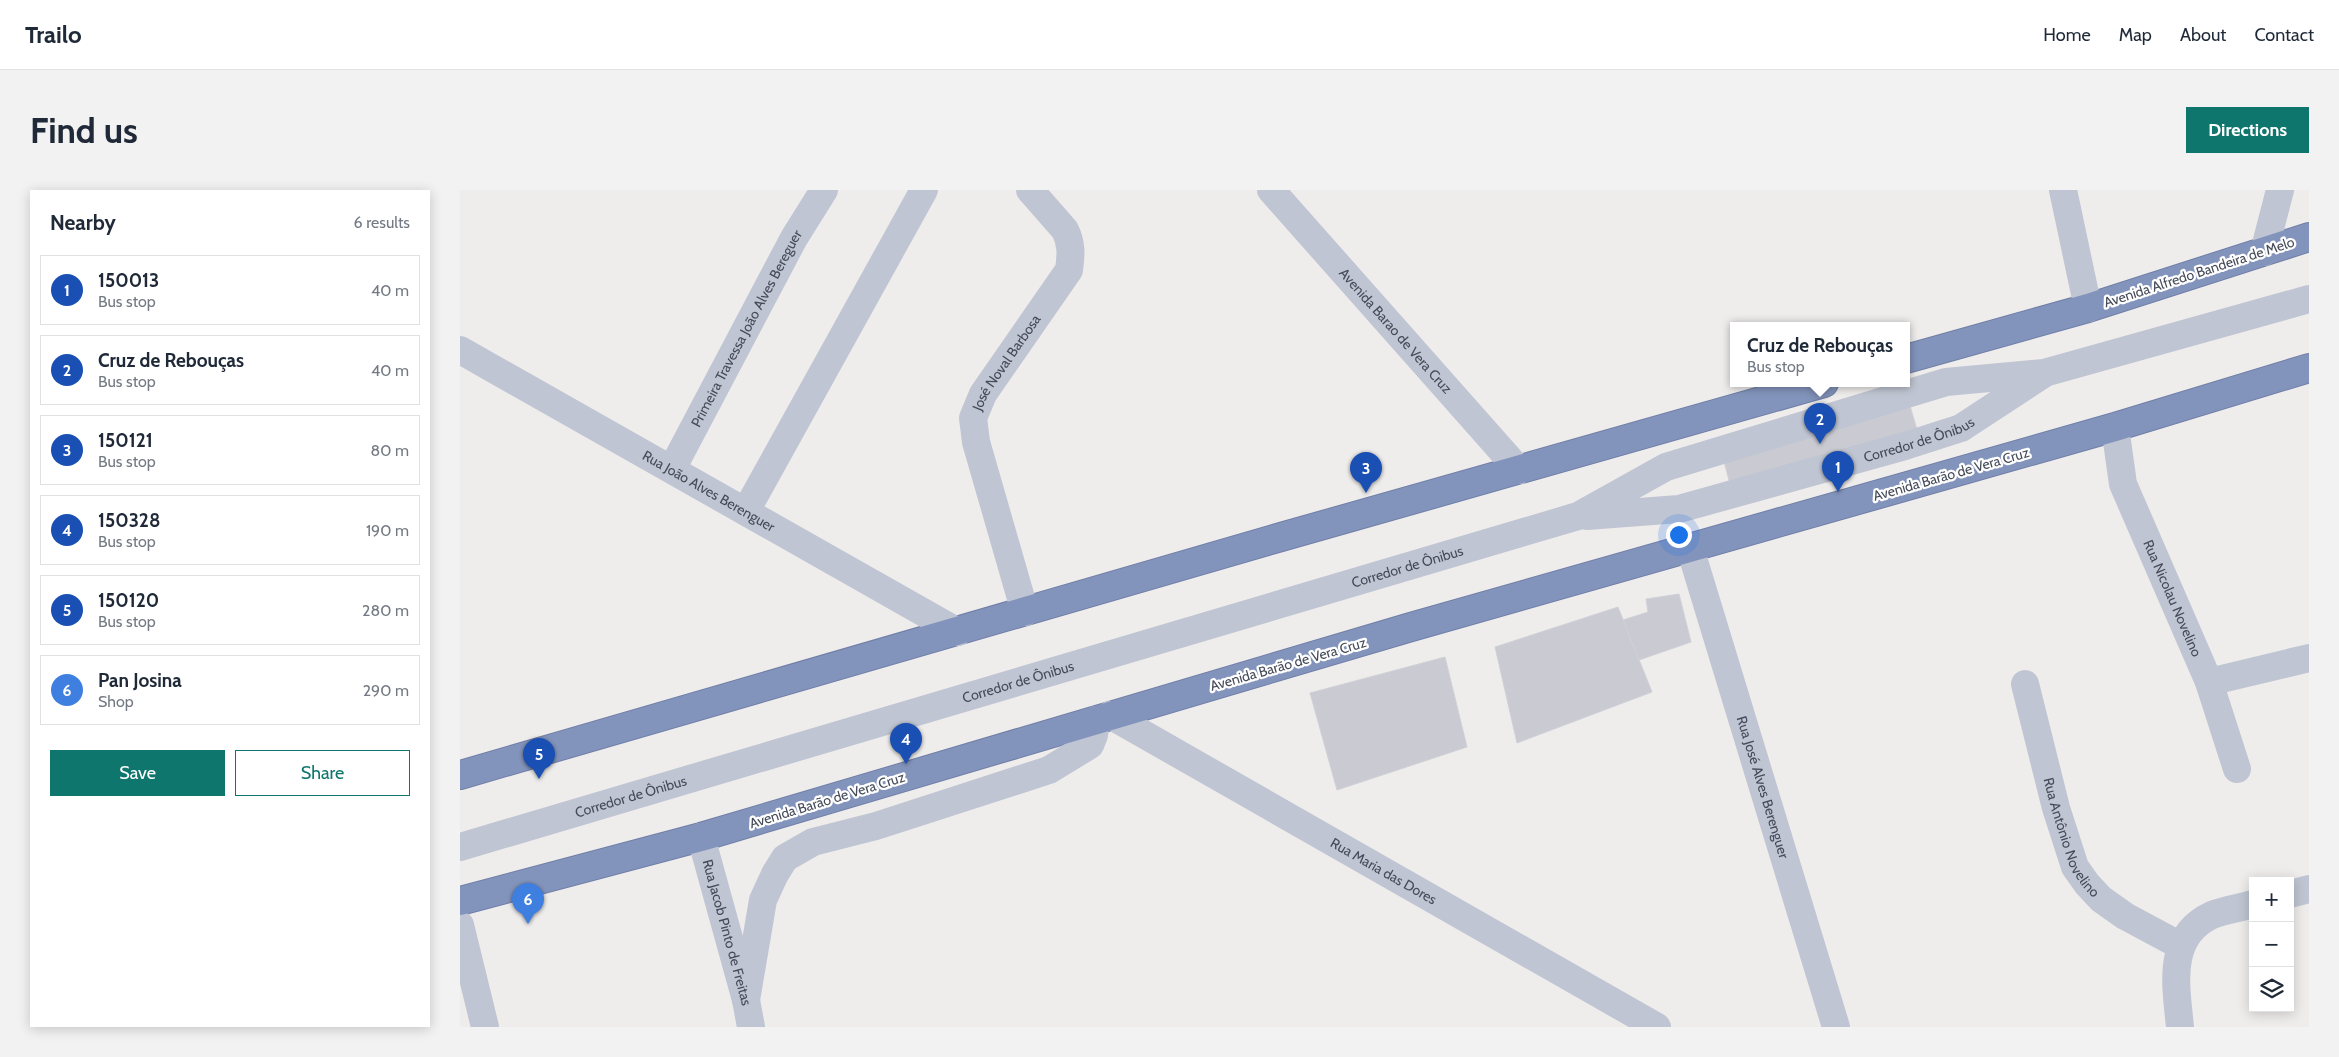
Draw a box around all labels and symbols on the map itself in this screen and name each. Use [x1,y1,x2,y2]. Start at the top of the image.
street label: Primeira Travessa João Alves Bereguer [687,226,806,430]
street label: Avenida Alfredo Bandeira de Melo [2101,233,2297,311]
street label: Avenida Barao de Vera Cruz [1335,264,1456,398]
street label: José Noval Barbosa [968,311,1045,414]
pin: 2 [1804,403,1836,444]
street label: Corredor de Ônibus [1861,413,1978,466]
street label: Avenida Barão de Vera Cruz [1871,443,2031,505]
street label: Rua João Alves Berenguer [639,446,779,536]
pin: 1 [1822,451,1854,492]
pin: 3 [1350,452,1382,493]
your location [1666,522,1692,548]
street label: Rua Nicolau Novelino [2139,537,2206,660]
street label: Corredor de Ônibus [1349,541,1466,592]
street label: Avenida Barão de Vera Cruz [1208,633,1368,695]
street label: Corredor de Ônibus [960,657,1076,707]
street label: Rua José Alves Berenguer [1733,714,1793,861]
pin: 4 [890,723,922,764]
pin: 5 [523,738,555,779]
street label: Avenida Barão de Vera Cruz [747,768,907,832]
street label: Corredor de Ônibus [573,771,689,822]
street label: Rua Antônio Novelino [2040,775,2104,901]
street label: Rua Maria das Dores [1327,834,1440,909]
street label: Rua Jacob Pinto de Freitas [699,857,756,1007]
pin: 6 [512,883,544,924]

